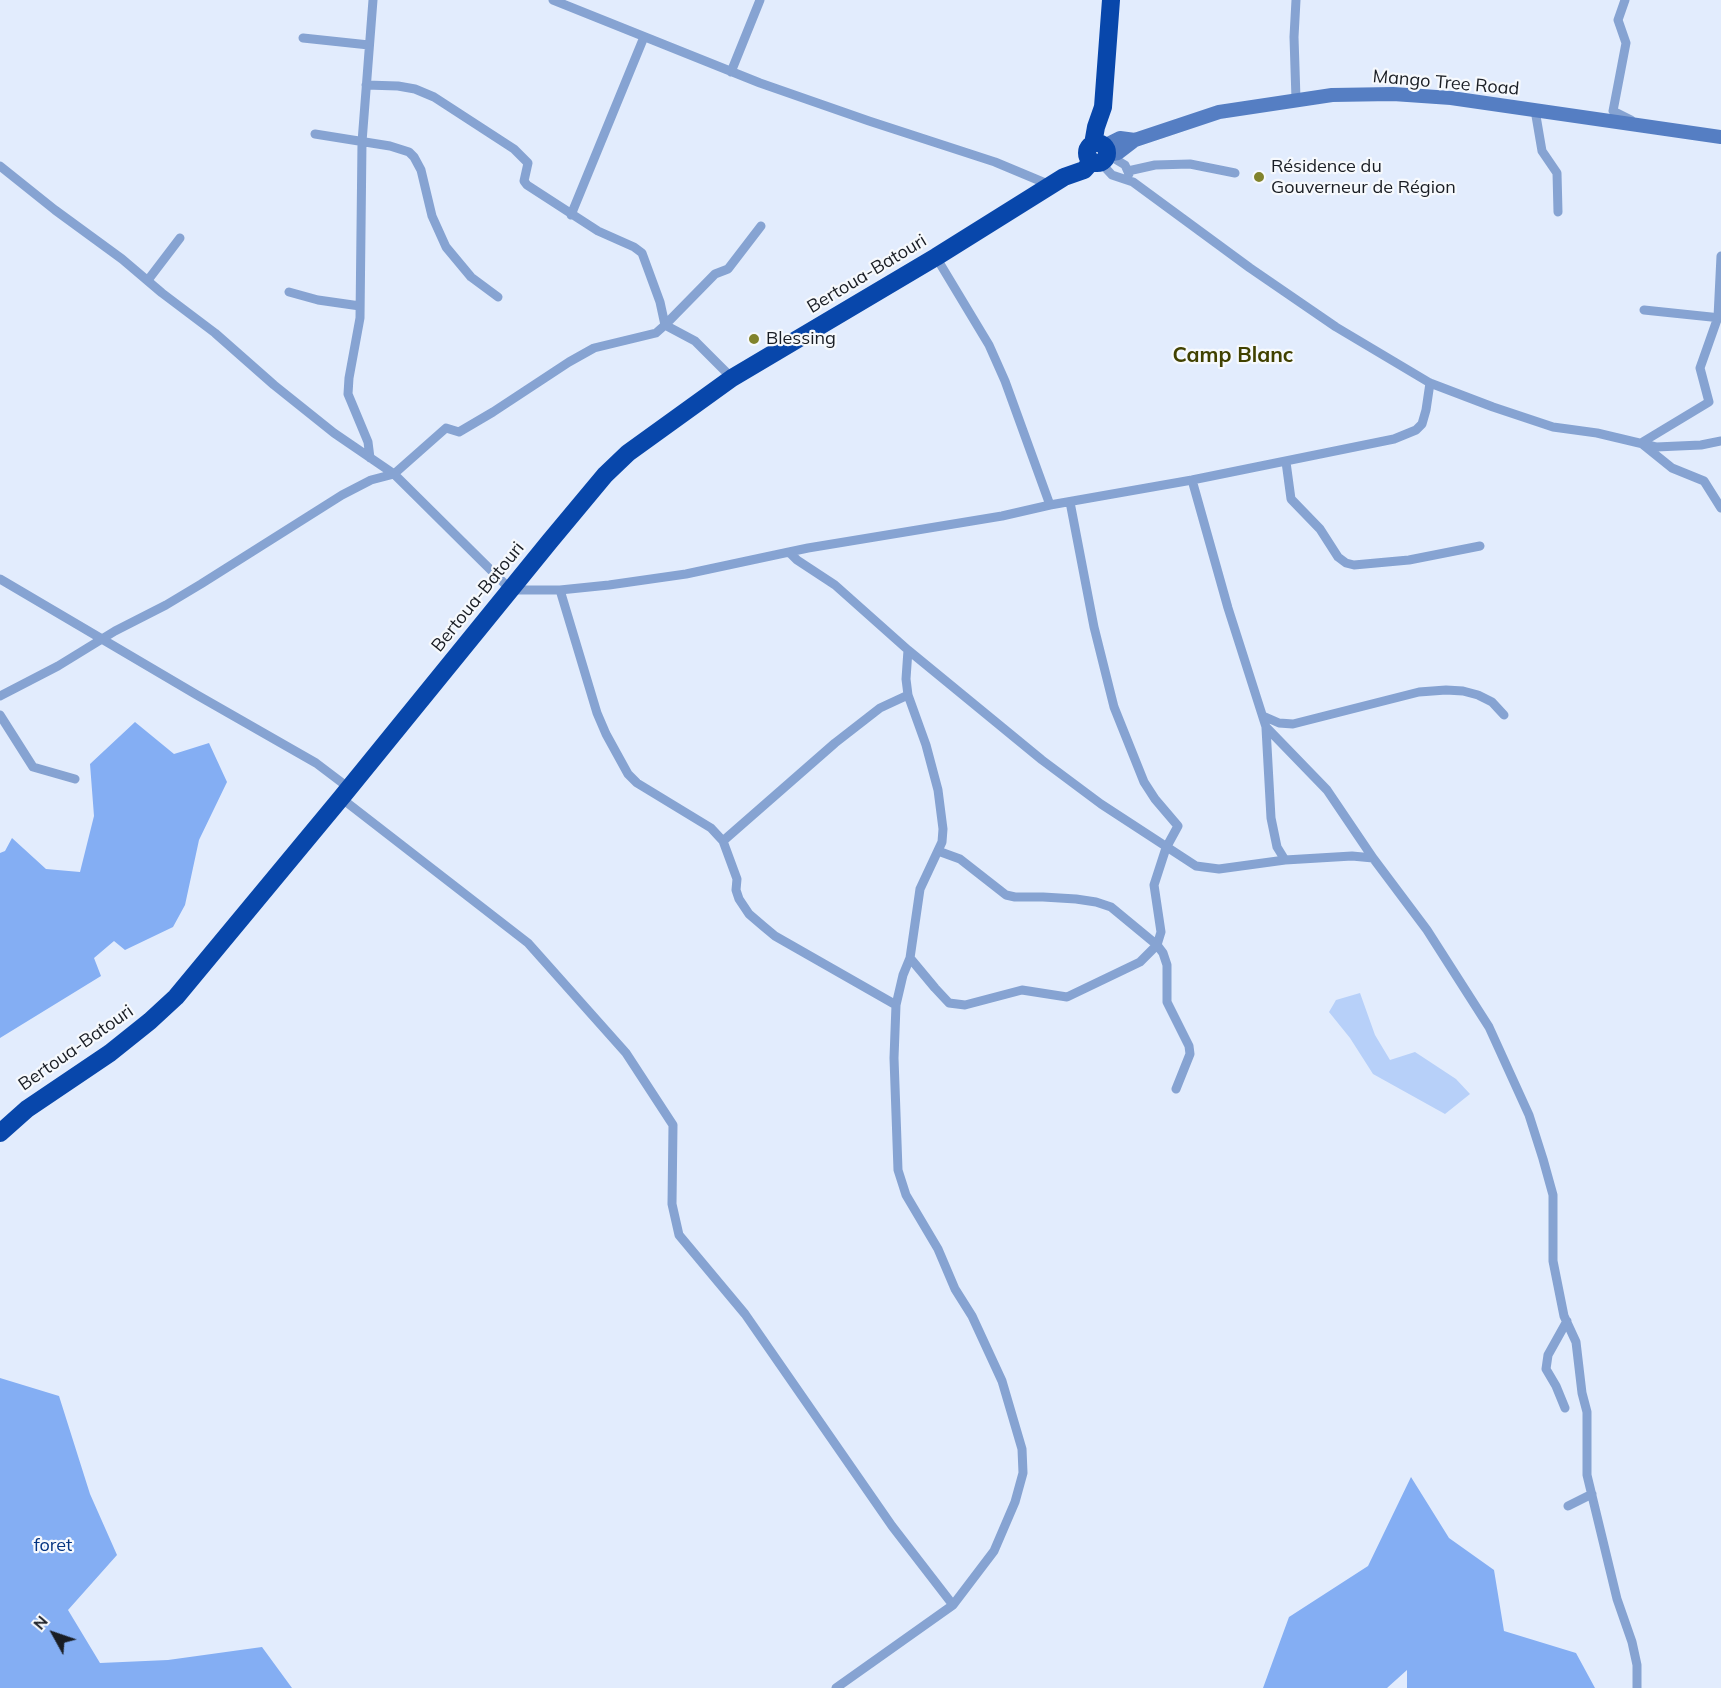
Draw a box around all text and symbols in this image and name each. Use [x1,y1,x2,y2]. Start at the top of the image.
street label: Mango Tree Road [1372,66,1520,100]
place label: Résidence du Gouverneur de Région [1271,156,1456,198]
marker: Résidence du Gouverneur de Région [1252,170,1266,184]
street label: Bertoua-Batouri [804,230,930,318]
place label: Blessing [766,328,836,350]
marker: Blessing [747,332,761,346]
district label: Camp Blanc [1173,343,1293,369]
street label: Bertoua-Batouri [427,538,529,656]
street label: Bertoua-Batouri [14,1000,138,1096]
park label: foret [34,1535,72,1557]
north arrow [24,1604,84,1664]
text: N [29,1611,52,1633]

